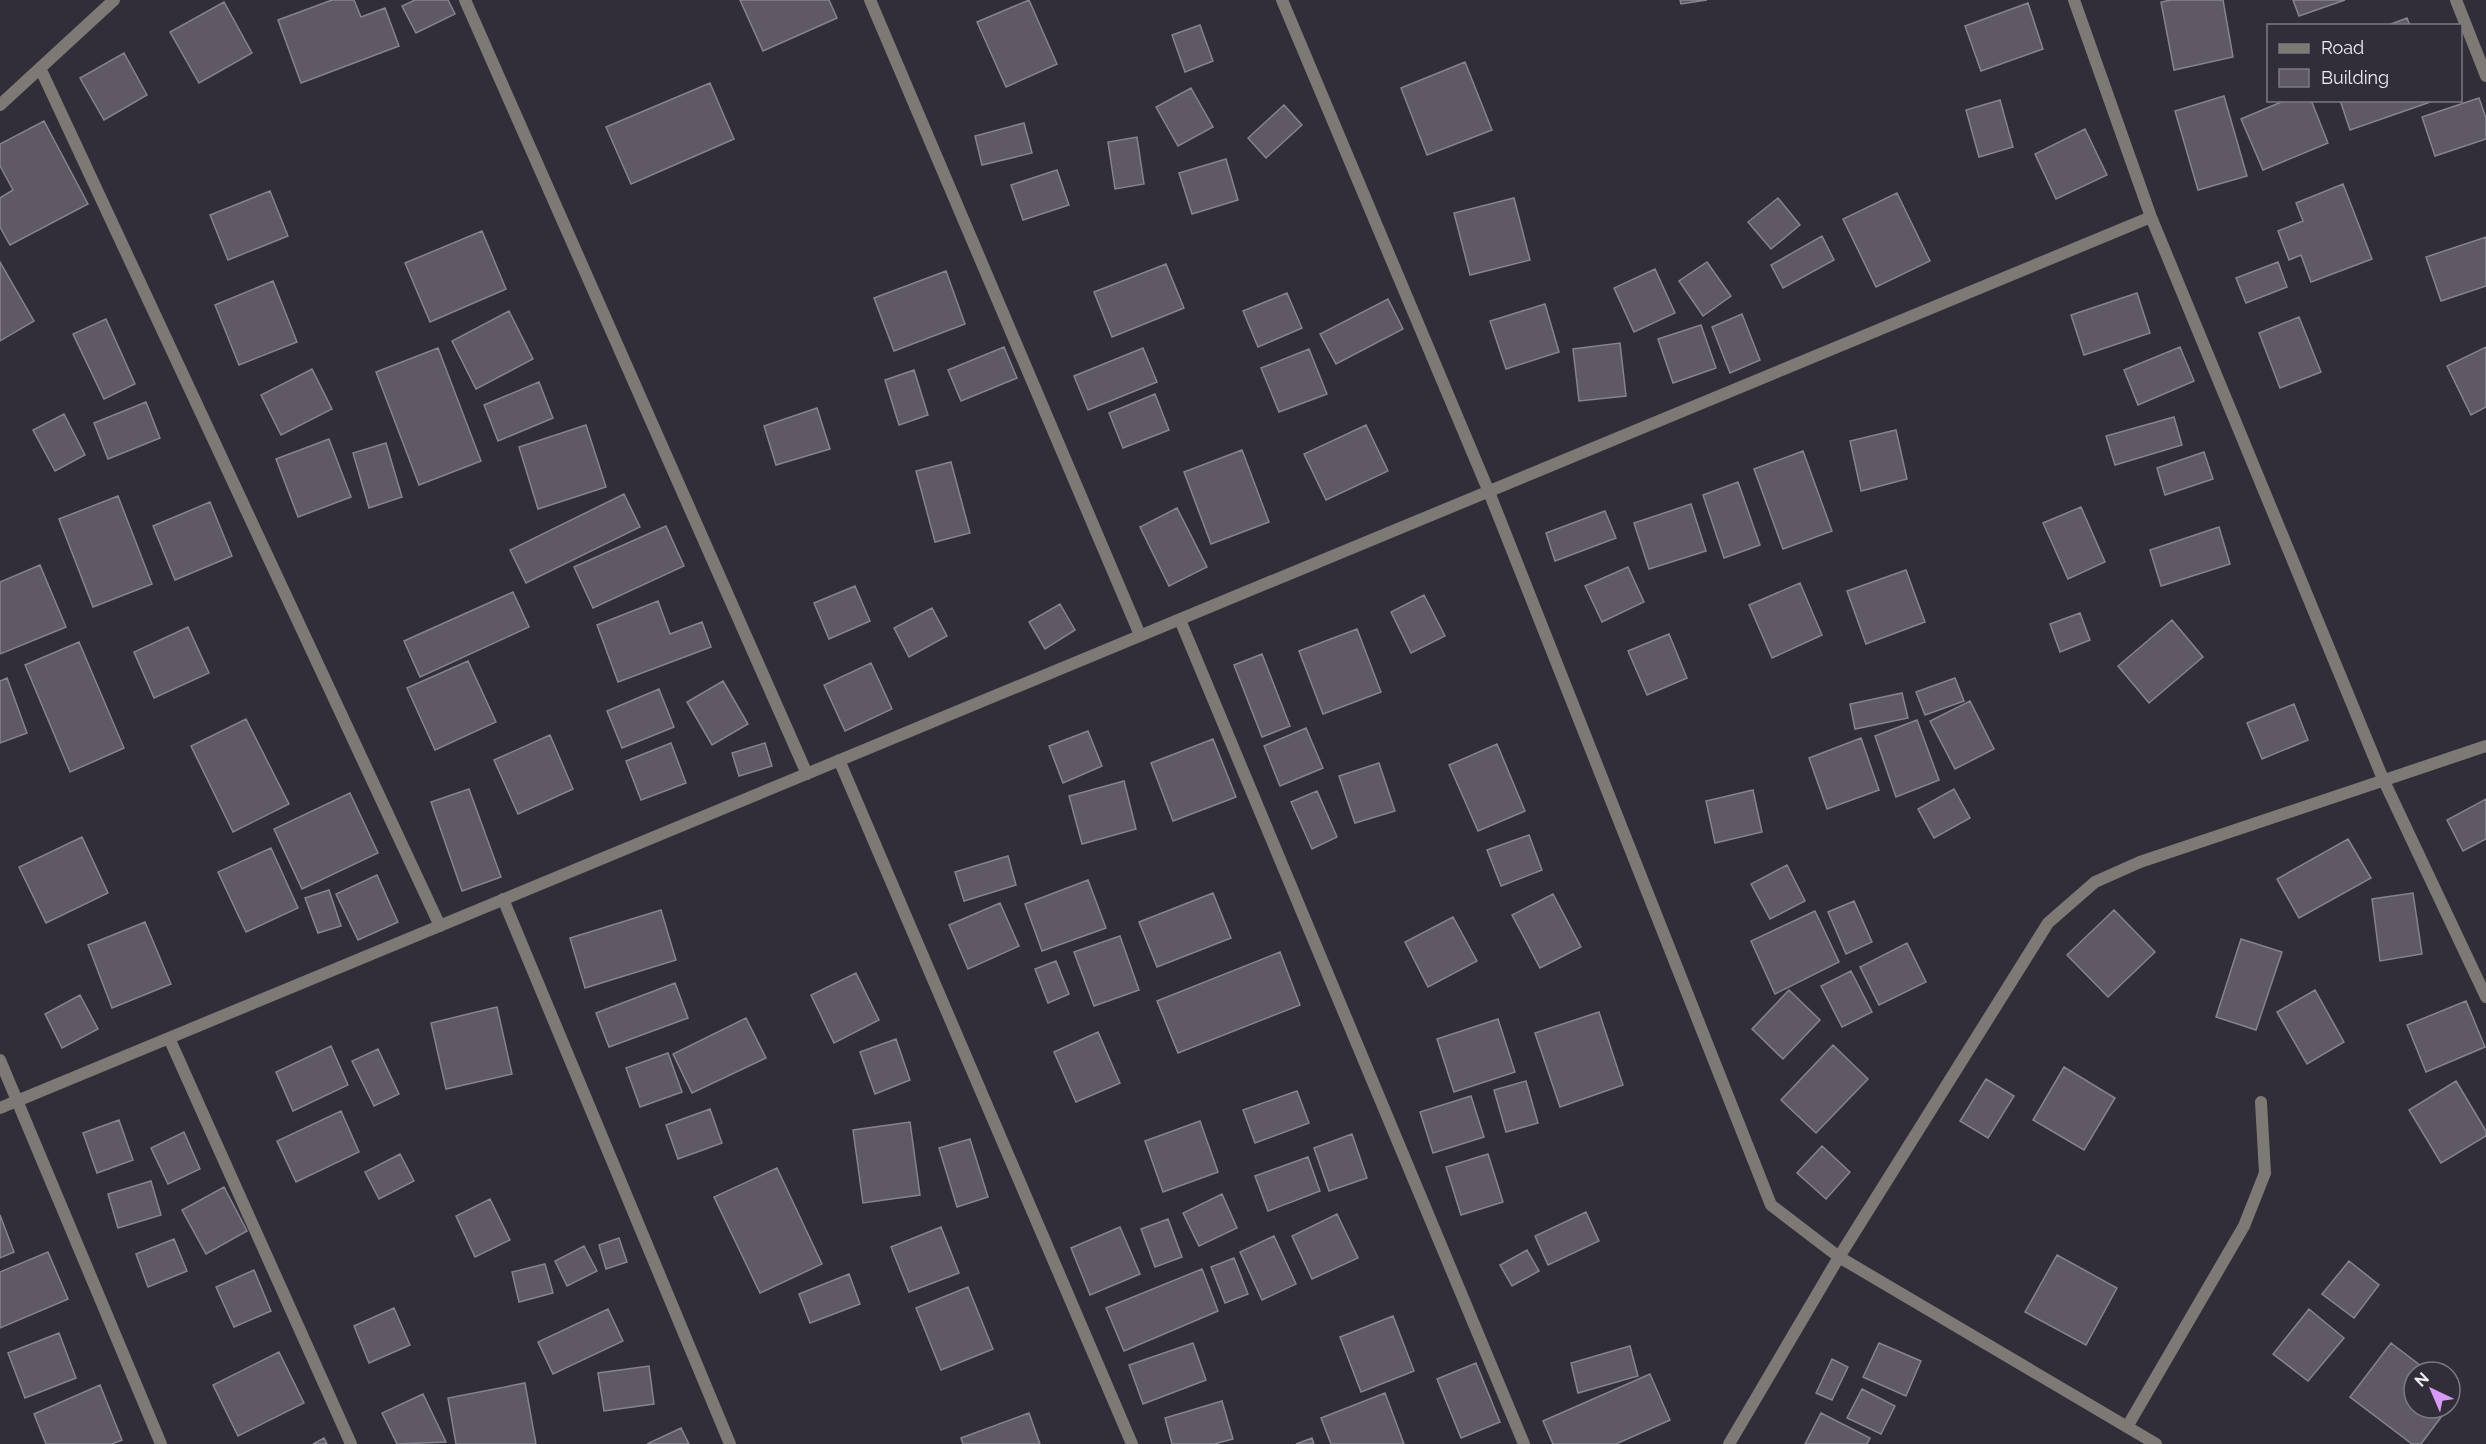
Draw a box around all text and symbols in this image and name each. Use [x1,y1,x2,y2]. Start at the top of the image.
legend [2267,24,2462,102]
text: Road [2321,37,2364,58]
text: Building [2321,67,2389,88]
north arrow [2402,1360,2462,1420]
text: N [2411,1368,2433,1391]

